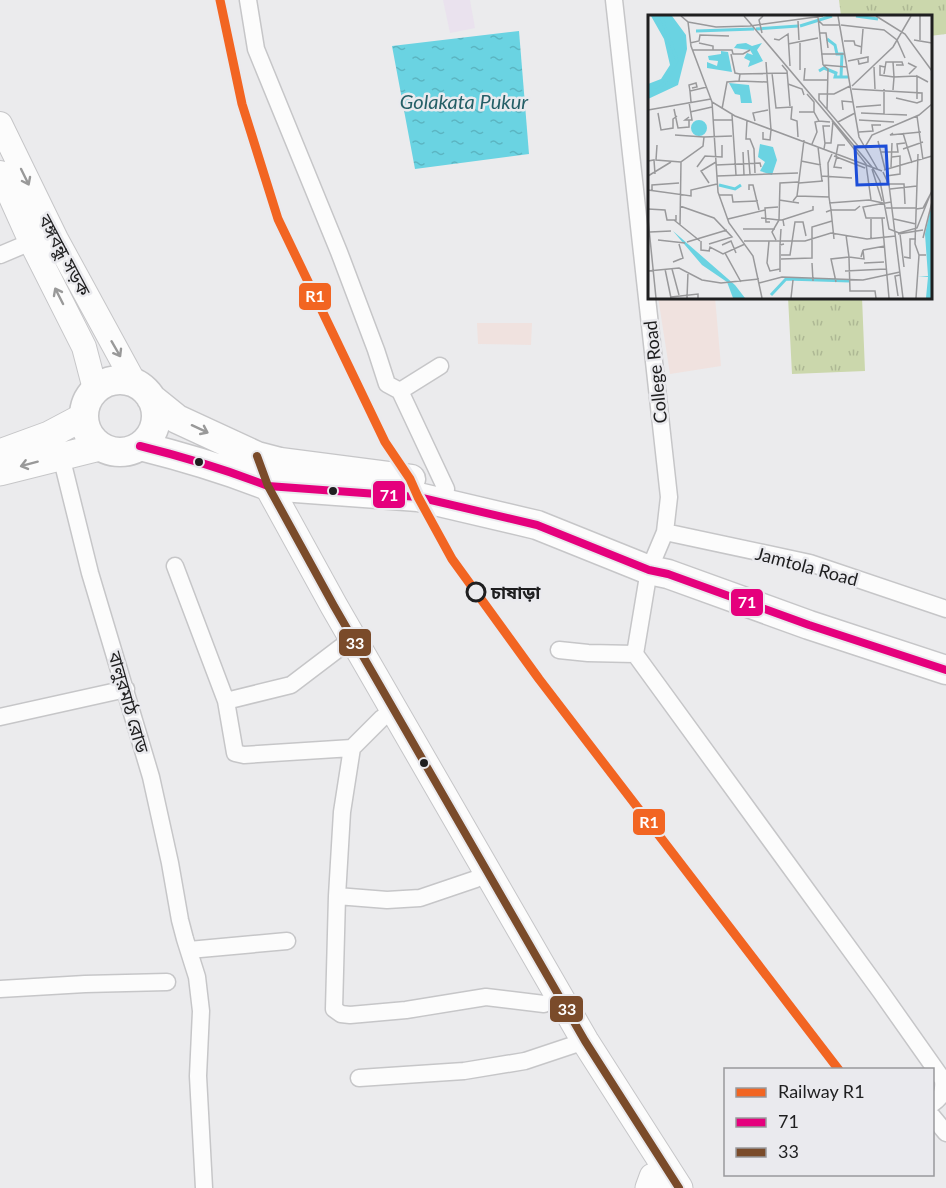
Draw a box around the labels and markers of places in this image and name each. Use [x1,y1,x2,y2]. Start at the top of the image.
unlabelled marker [193,456,205,468]
unlabelled marker [327,485,339,497]
place label: চাষাড়া [490,581,541,603]
marker: চাষাড়া [466,582,486,602]
unlabelled marker [418,757,430,769]

